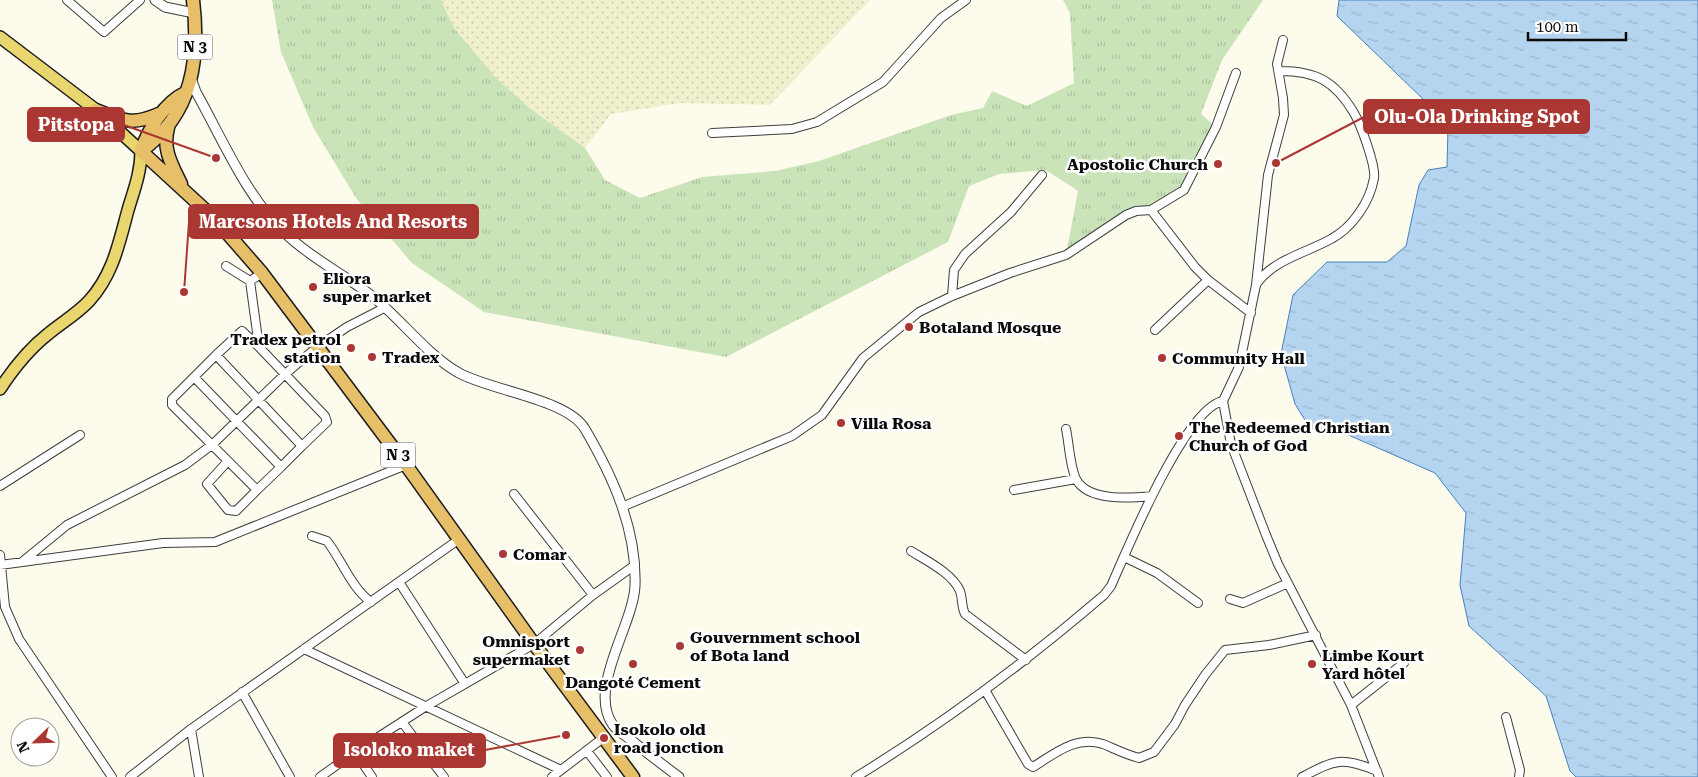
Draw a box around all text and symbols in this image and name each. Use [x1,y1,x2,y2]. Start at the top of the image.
scale bar [1528,10,1626,42]
text: 100 m [1536,18,1579,36]
road number: N 3 [178,34,212,60]
callout: Olu-Ola Drinking Spot [1364,100,1589,133]
text: Olu-Ola Drinking Spot [1374,106,1580,127]
callout: Pitstopa [28,108,124,141]
text: Pitstopa [38,114,115,135]
place label: Apostolic Church [1067,155,1208,174]
marker: Apostolic Church [1212,158,1224,170]
callout: Marcsons Hotels And Resorts [189,205,478,238]
text: Marcsons Hotels And Resorts [199,211,467,232]
place label: Eliora super market [323,269,432,306]
marker: Eliora super market [307,281,319,293]
place label: Botaland Mosque [919,318,1061,337]
marker: Botaland Mosque [903,321,915,333]
place label: Tradex petrol station [230,330,342,367]
marker: Tradex petrol station [345,342,357,354]
place label: Tradex [382,348,440,367]
place label: Community Hall [1172,349,1305,368]
marker: Tradex [366,351,378,363]
marker: Community Hall [1156,352,1168,364]
place label: Villa Rosa [851,414,932,433]
marker: Villa Rosa [835,417,847,429]
place label: The Redeemed Christian Church of God [1189,418,1390,455]
marker: The Redeemed Christian Church of God [1173,430,1185,442]
road number: N 3 [380,442,416,468]
place label: Comar [513,545,567,564]
marker: Comar [497,548,509,560]
place label: Gouvernment school of Bota land [690,628,861,665]
place label: Omnisport supermaket [473,632,571,669]
marker: Gouvernment school of Bota land [674,640,686,652]
marker: Omnisport supermaket [574,644,586,656]
place label: Limbe Kourt Yard hôtel [1322,646,1424,683]
marker: Dangoté Cement [627,658,639,670]
marker: Limbe Kourt Yard hôtel [1306,658,1318,670]
place label: Dangoté Cement [565,673,701,692]
north arrow [10,717,60,767]
place label: Isokolo old road jonction [614,720,724,757]
marker: Isokolo old road jonction [598,732,610,744]
callout: Isoloko maket [334,734,485,767]
text: N [13,739,33,755]
text: Isoloko maket [343,739,475,760]

